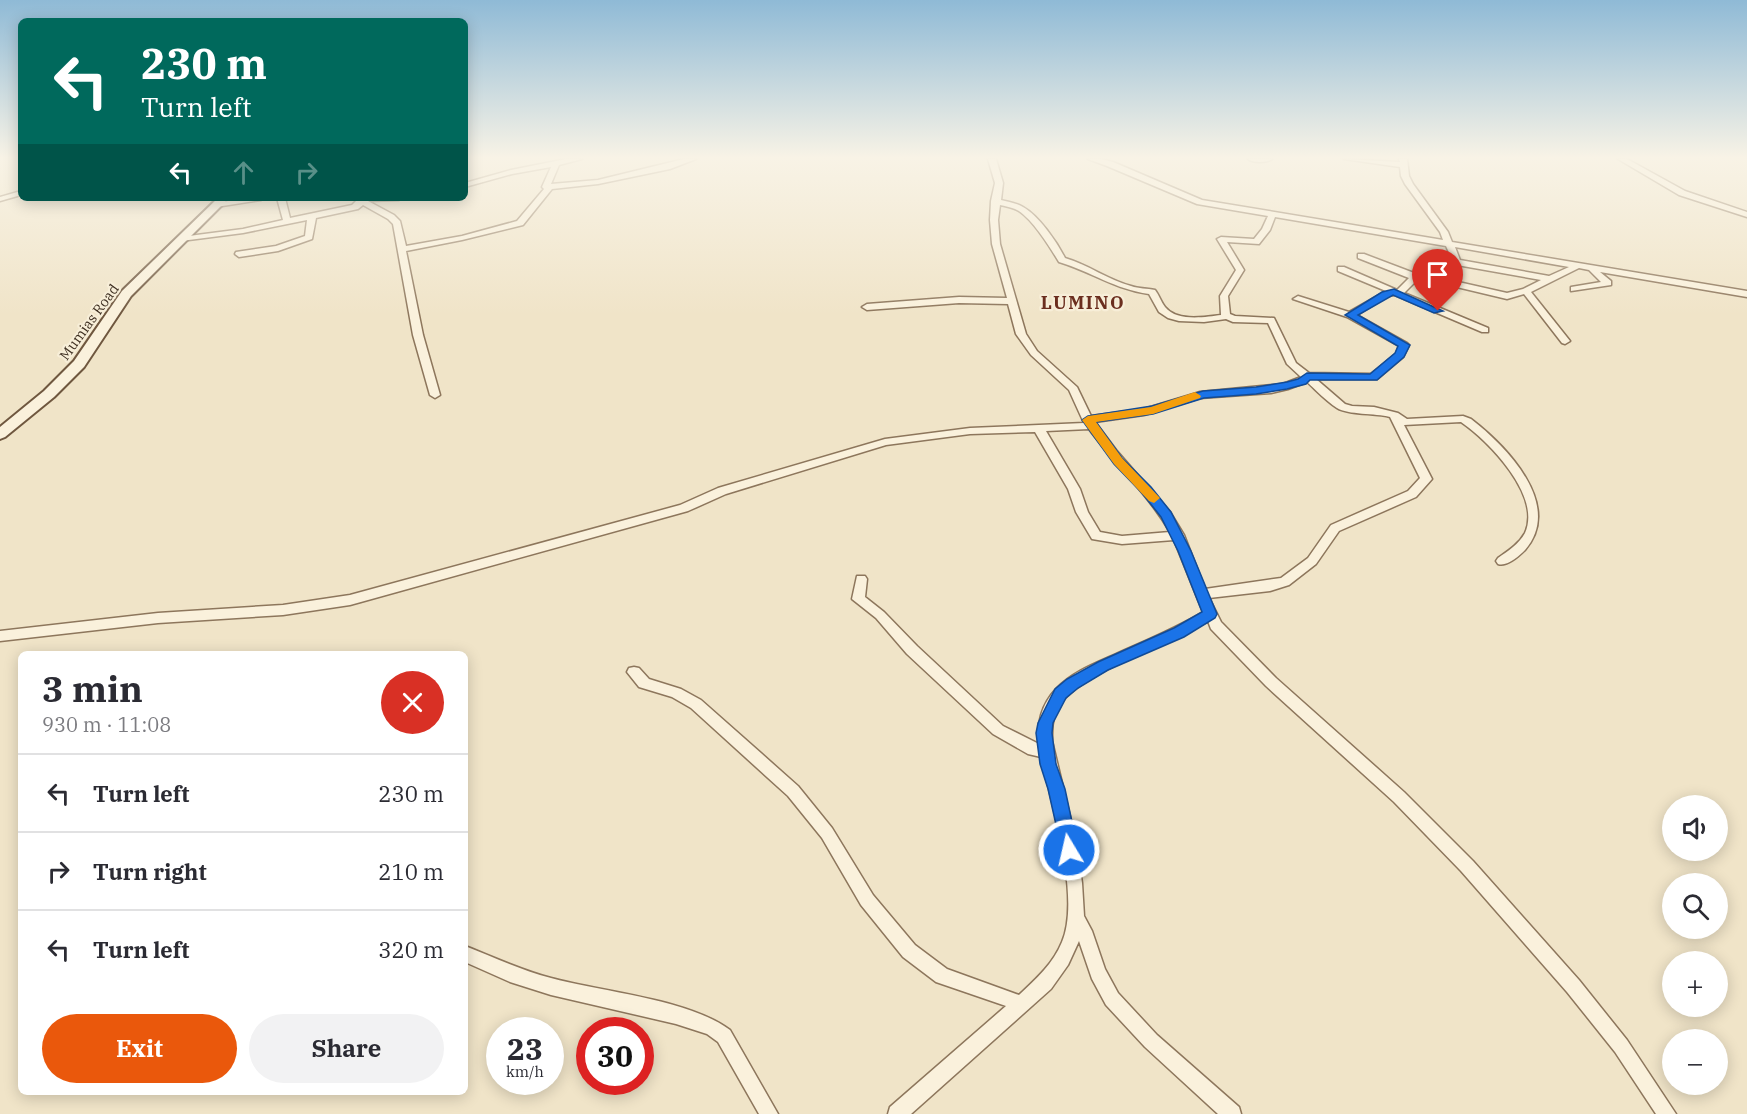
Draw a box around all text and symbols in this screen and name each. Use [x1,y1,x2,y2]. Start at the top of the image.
text: 230 m [141,36,267,91]
icon: left [42,42,120,120]
text: Turn left [141,89,252,124]
icon: left [164,156,197,189]
icon: ahead [227,156,260,189]
icon: right [290,156,323,189]
pin [1412,249,1463,311]
icon: arrive [1421,258,1454,291]
street label: Mumias Road [55,280,123,364]
district label: LUMINO [1041,291,1125,314]
text: 3 min [42,665,143,712]
button: close [381,671,444,734]
text: 930 m · 11:08 [42,711,171,738]
icon: left [42,777,75,810]
text: Turn left [93,779,189,808]
text: 230 m [378,779,444,808]
map controls [1662,795,1728,1095]
button: sound [1662,795,1728,861]
position arrow [1037,818,1101,882]
icon: right [42,855,75,888]
text: Turn right [93,857,207,886]
text: 210 m [378,857,444,886]
button: search [1662,873,1728,939]
icon: left [42,933,75,966]
text: Turn left [93,935,189,964]
text: 320 m [378,935,444,964]
button: + [1662,951,1728,1017]
button: Exit [42,1014,237,1083]
button: Share [249,1014,444,1083]
speed limit sign: 30 [576,1017,654,1095]
text: 23 [507,1029,543,1068]
button: − [1662,1029,1728,1095]
text: km/h [506,1062,544,1081]

